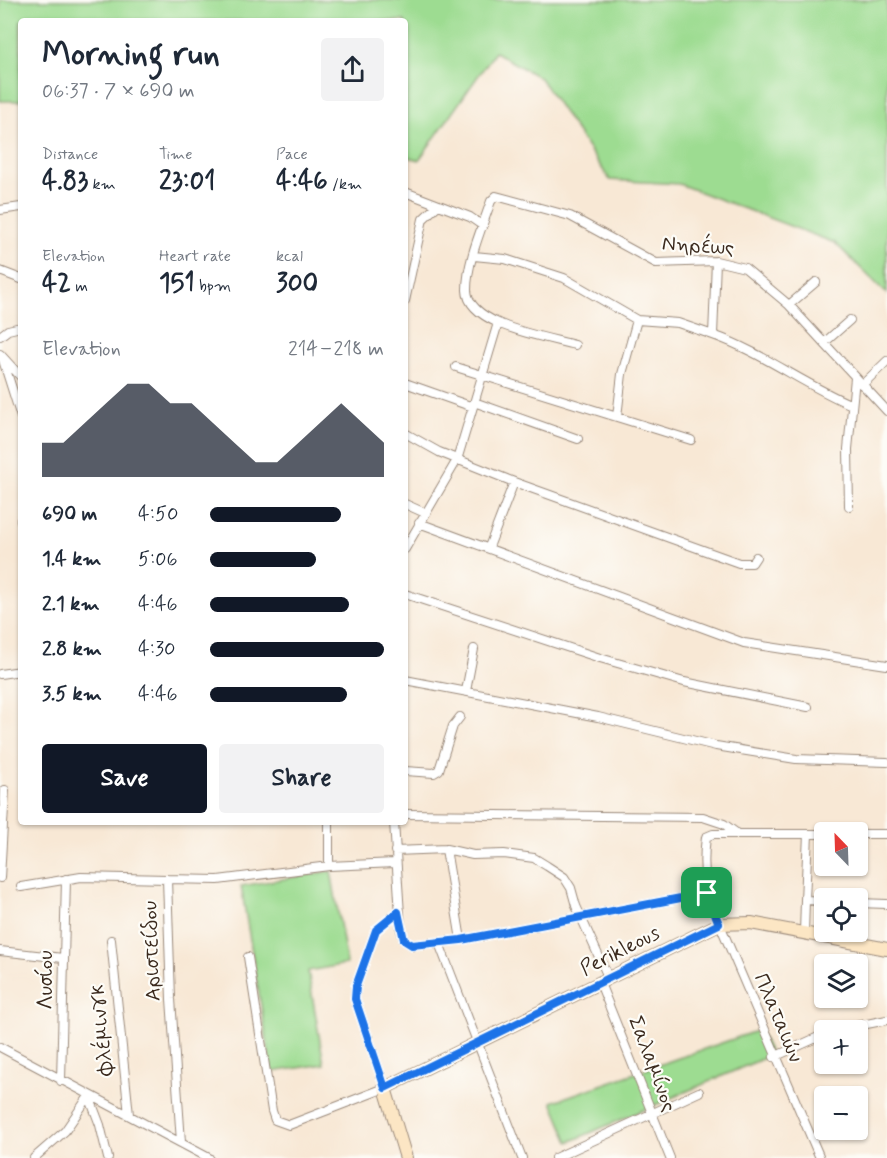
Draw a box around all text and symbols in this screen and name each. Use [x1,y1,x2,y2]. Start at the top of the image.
text: Morning run [42,33,220,77]
button: share [321,38,384,101]
text: 06:37 · 7 × 690 m [42,78,195,105]
text: Distance [42,144,98,165]
text: Time [159,144,193,165]
text: Pace [276,144,308,165]
text: 4.83 [42,165,88,199]
text: 23:01 [159,165,215,199]
text: 4:46 [276,165,328,199]
text: km [88,174,116,195]
text: /km [328,174,362,195]
street label: Νηρέως [661,229,735,262]
text: Elevation [42,246,105,267]
text: Heart rate [159,246,231,267]
text: kcal [276,246,303,267]
text: 42 [42,267,71,301]
text: 151 [159,267,195,301]
text: 300 [276,267,318,301]
text: m [71,276,88,297]
text: bpm [195,276,231,297]
text: Elevation [42,336,121,363]
text: 214–218 m [288,336,384,363]
text: 690 m [42,501,98,528]
text: 4:50 [138,501,178,528]
text: 1.4 km [42,546,101,573]
text: 5:06 [138,546,178,573]
text: 2.1 km [42,591,99,618]
text: 4:46 [138,591,178,618]
text: 2.8 km [42,636,102,663]
text: 4:30 [138,636,175,663]
text: 3.5 km [42,681,102,708]
text: 4:46 [138,681,178,708]
button: Save [42,744,207,813]
button: Share [219,744,384,813]
north arrow [814,822,868,876]
map controls [814,822,868,1140]
pin [681,867,732,918]
icon: arrive [690,876,723,909]
button: locate [814,888,868,942]
street label: Αριστείδου [136,900,168,1002]
street label: Perikleous [575,919,665,983]
street label: Λυσίου [32,950,60,1010]
button: layers [814,954,868,1008]
street label: Πλαταιών [747,969,809,1067]
street label: Φλέμινγκ [82,983,121,1078]
street label: Σαλαμίνος [621,1012,683,1116]
button: + [814,1020,868,1074]
button: − [814,1086,868,1140]

